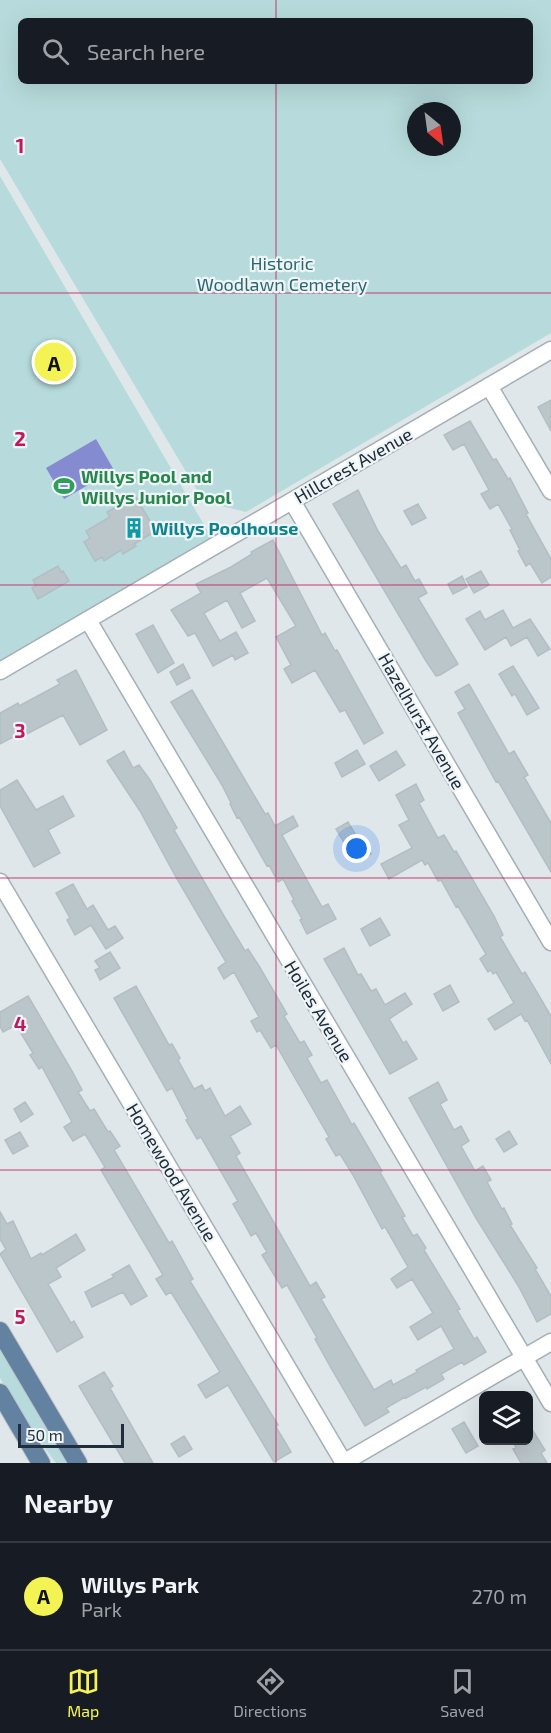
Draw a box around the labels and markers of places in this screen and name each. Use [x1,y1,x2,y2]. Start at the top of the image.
pin: A [34,340,74,385]
place label: Willys Pool and Willys Junior Pool [81,465,231,508]
sports icon: Willys Pool and Willys Junior Pool [52,474,76,498]
building icon: Willys Poolhouse [122,516,146,540]
place label: Willys Poolhouse [151,517,299,539]

